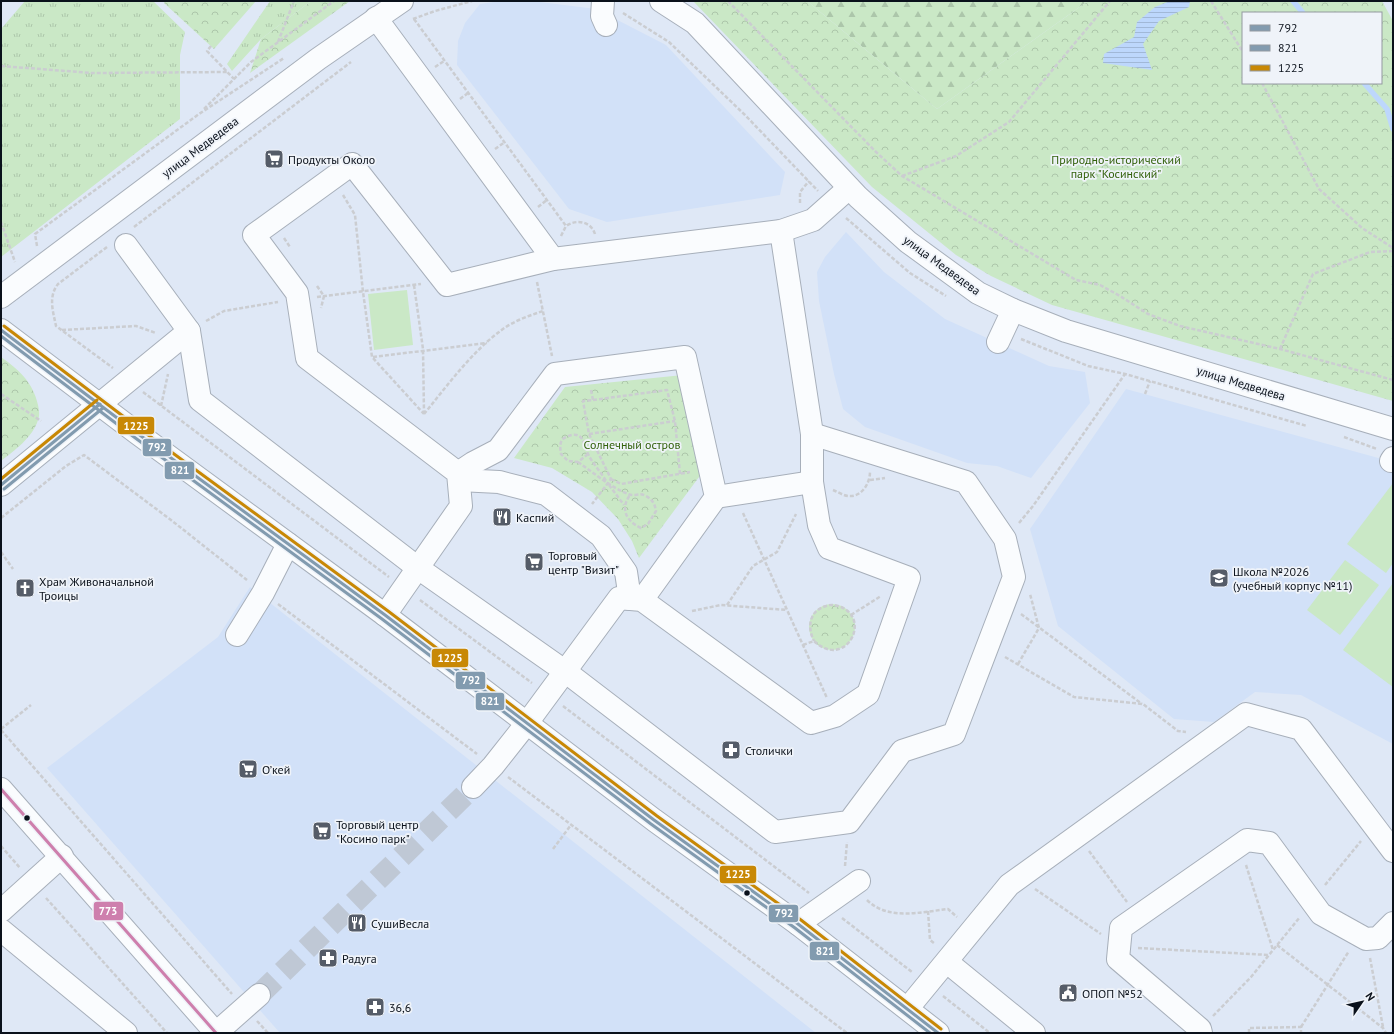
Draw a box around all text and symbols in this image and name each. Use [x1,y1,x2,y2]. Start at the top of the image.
legend [1242,12,1382,84]
text: 792 [1278,20,1298,35]
text: 821 [1278,40,1298,55]
text: 1225 [1278,60,1304,75]
street label: улица Медведева [159,113,241,181]
supermarket icon: Продукты Около [263,148,285,170]
place label: Продукты Около [288,152,375,167]
park label: Природно-исторический парк "Косинский" [1051,152,1181,181]
street label: улица Медведева [900,232,984,298]
street label: улица Медведева [1195,362,1287,404]
line badge: 1225 [117,416,155,435]
text: 1225 [124,419,148,433]
park label: Солнечный остров [584,437,680,452]
line badge: 792 [142,438,172,457]
text: 792 [148,440,166,454]
line badge: 821 [164,461,195,480]
text: 821 [171,463,189,477]
restaurant icon: Каспий [491,506,513,528]
place label: Каспий [516,510,554,525]
place label: Торговый центр "Визит" [548,548,619,577]
supermarket icon: Торговый центр "Визит" [523,551,545,573]
place label: Школа №2026 (учебный корпус №11) [1233,564,1352,593]
school or university icon: Школа №2026 (учебный корпус №11) [1208,567,1230,589]
place label: Храм Живоначальной Троицы [39,574,154,603]
church icon: Храм Живоначальной Троицы [14,577,36,599]
line badge: 1225 [431,648,469,668]
text: 1225 [438,651,462,665]
line badge: 792 [455,671,486,690]
text: 792 [462,673,480,687]
line badge: 821 [475,692,505,711]
text: 821 [481,694,499,708]
pharmacy icon: Столички [720,739,742,761]
place label: Столички [745,743,793,758]
supermarket icon: О’кей [237,758,259,780]
place label: О’кей [262,762,290,777]
unlabelled marker [22,813,32,823]
place label: Торговый центр "Косино парк" [336,817,419,846]
supermarket icon: Торговый центр "Косино парк" [311,820,333,842]
line badge: 1225 [719,865,757,884]
text: 1225 [726,867,750,881]
unlabelled marker [742,888,752,898]
line badge: 773 [93,901,124,921]
text: 773 [99,904,117,918]
line badge: 792 [768,904,799,923]
text: 792 [775,906,793,920]
restaurant icon: СушиВесла [346,912,368,934]
place label: СушиВесла [371,916,429,931]
line badge: 821 [809,941,840,961]
text: 821 [816,944,834,958]
pharmacy icon: Радуга [317,947,339,969]
place label: Радуга [342,951,377,966]
public building icon: ОПОП №52 [1057,982,1079,1004]
north arrow [1342,982,1382,1022]
place label: ОПОП №52 [1082,986,1143,1001]
text: N [1362,989,1378,1003]
pharmacy icon: 36,6 [364,996,386,1018]
place label: 36,6 [389,1000,411,1015]

